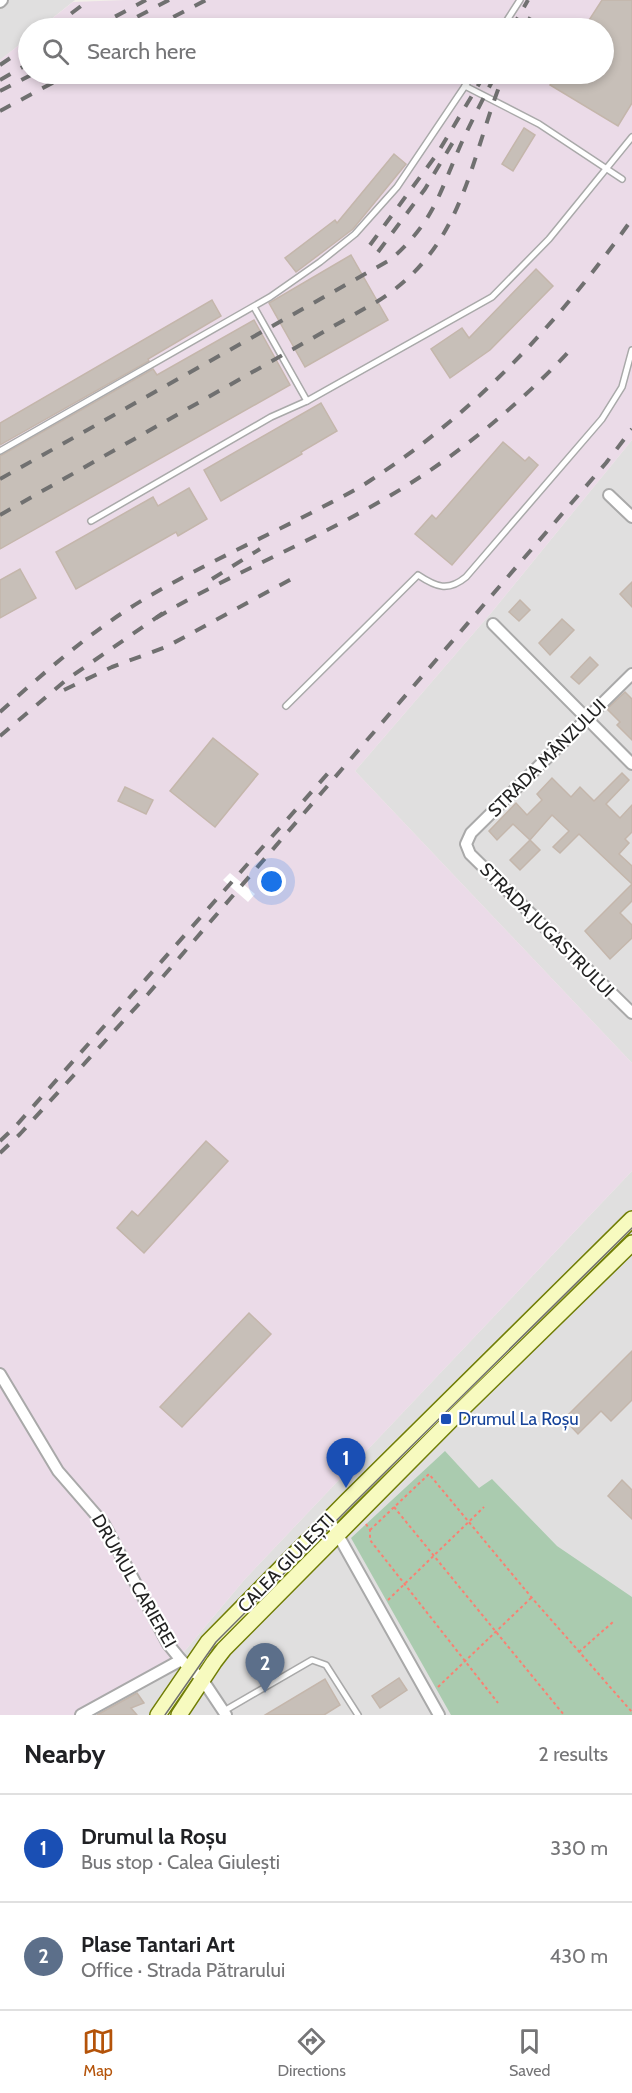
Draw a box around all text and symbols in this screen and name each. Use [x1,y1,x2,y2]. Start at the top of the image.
search box [18,18,614,84]
icon: search [39,35,72,68]
text: Search here [87,38,196,65]
street label: STRADA MÂNZULUI [483,694,611,822]
street label: STRADA JUGASTRULUI [475,858,619,1002]
your location [257,867,286,896]
place label: Drumul La Roșu [458,1408,579,1431]
marker: Drumul La Roșu [439,1412,453,1426]
pin: 1 [326,1438,366,1488]
street label: CALEA GIULEȘTI [233,1509,339,1617]
street label: DRUMUL CARIEREI [87,1510,181,1652]
pin: 2 [246,1644,284,1693]
text: Nearby [24,1738,105,1770]
text: 2 results [538,1742,608,1766]
text: Drumul la Roșu [81,1823,227,1850]
text: 1 [40,1836,47,1860]
text: 330 m [550,1836,608,1860]
text: Bus stop · Calea Giulești [81,1850,280,1874]
text: Plase Tantari Art [81,1931,235,1958]
text: 2 [38,1944,49,1968]
text: 430 m [550,1944,608,1968]
text: Office · Strada Pătrarului [81,1958,285,1982]
tab: Map [82,2025,115,2080]
tab: Directions [278,2025,346,2080]
tab: Saved [509,2025,550,2080]

